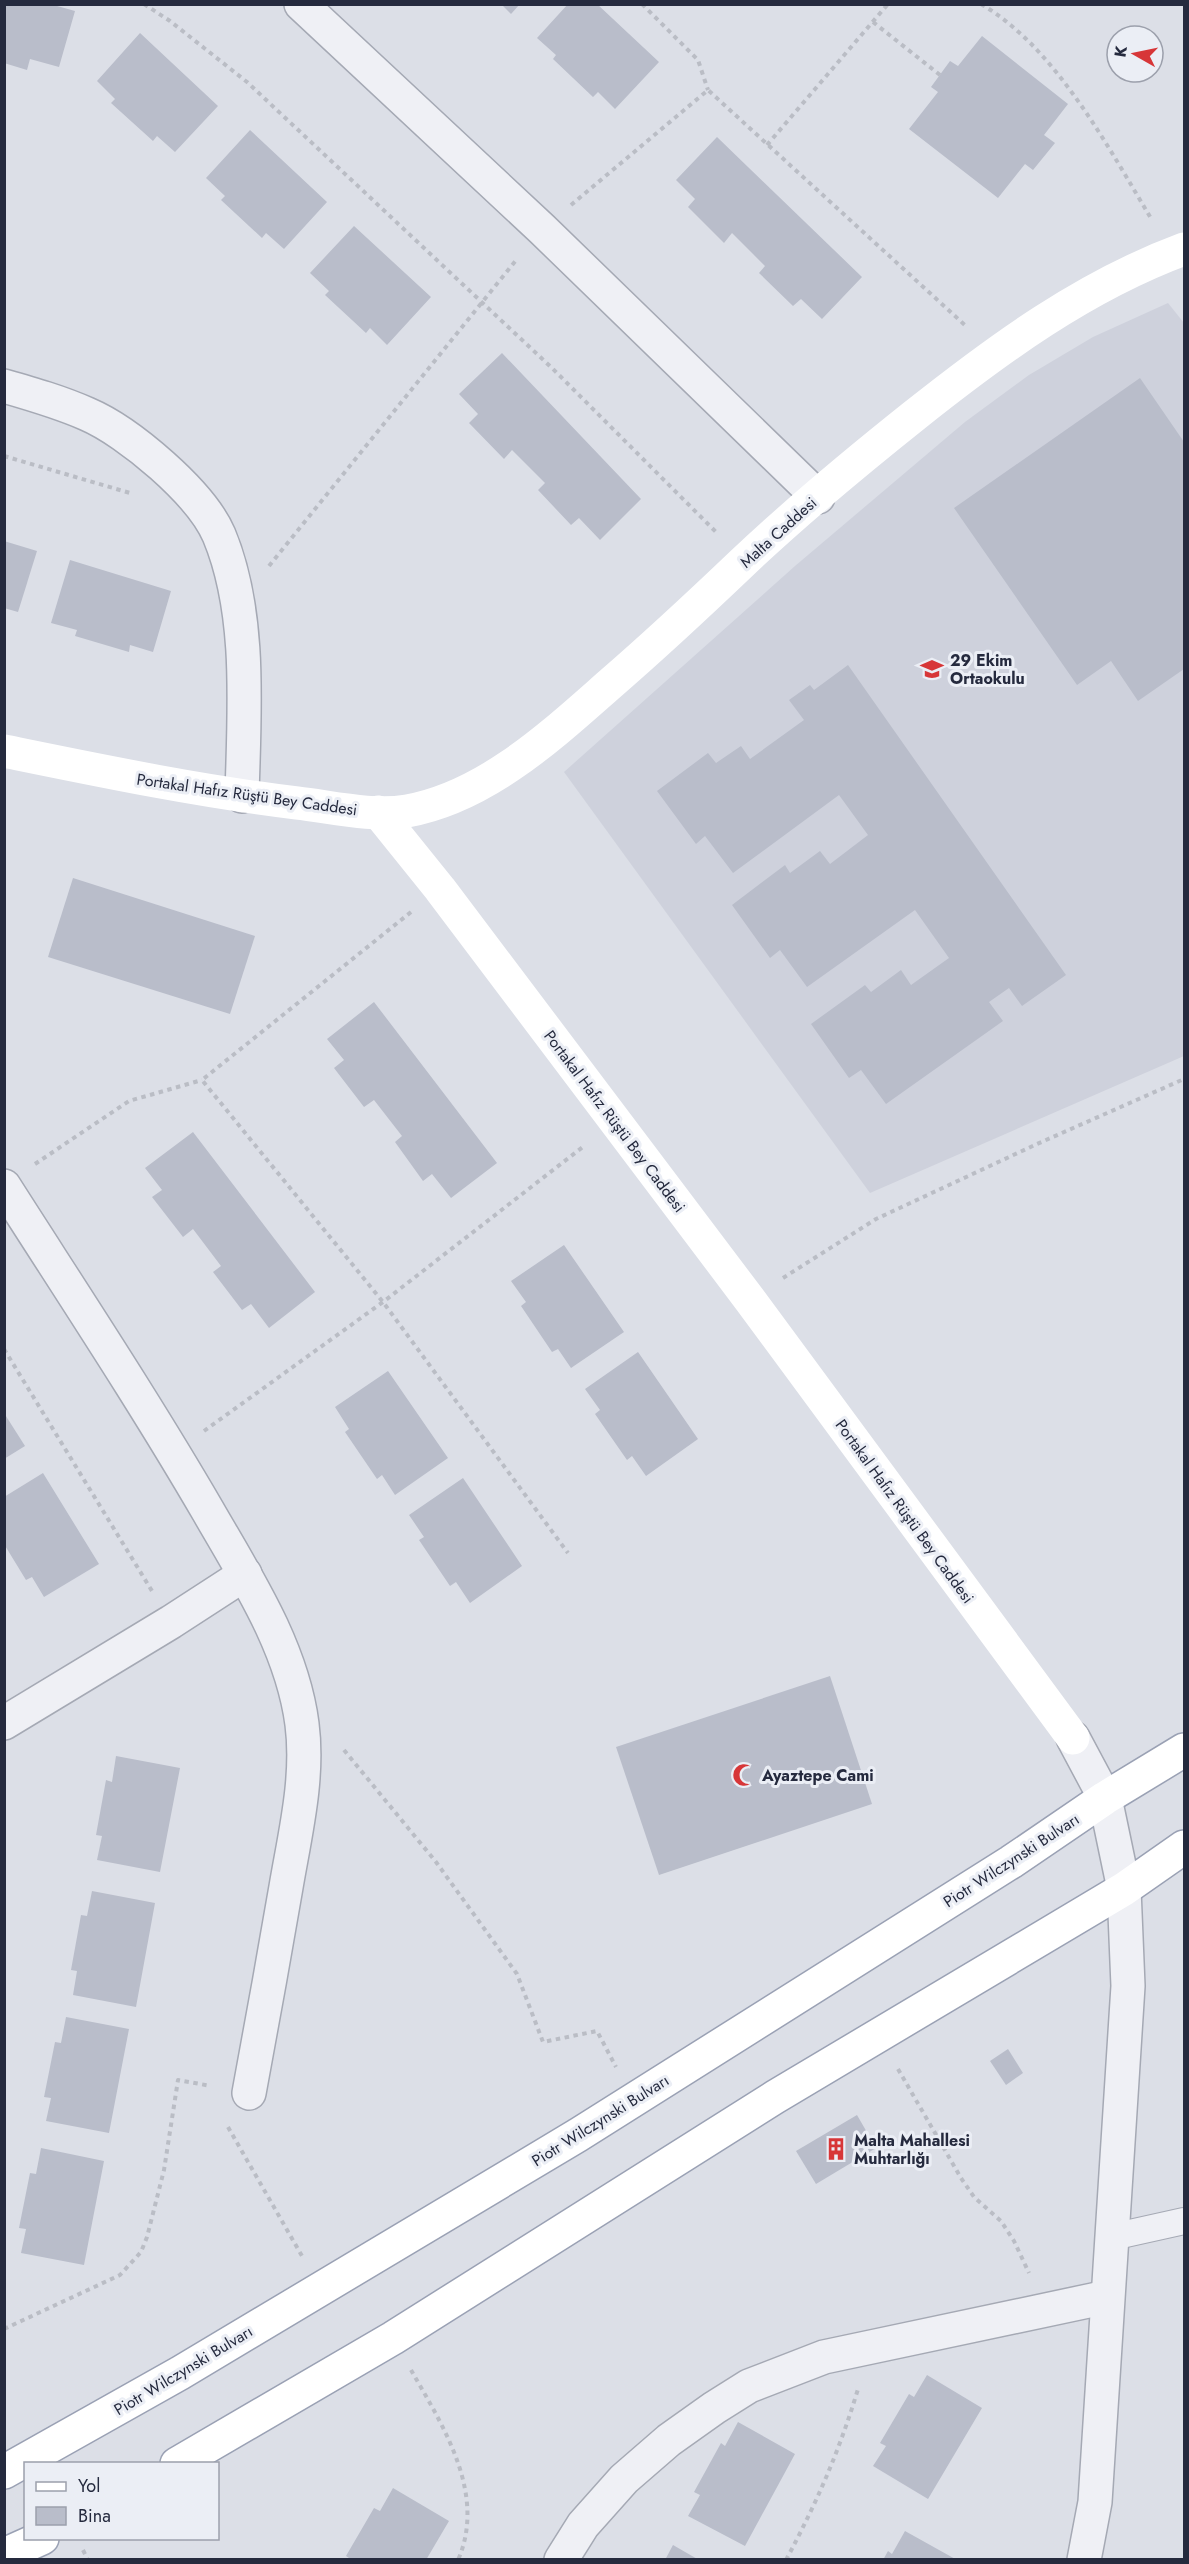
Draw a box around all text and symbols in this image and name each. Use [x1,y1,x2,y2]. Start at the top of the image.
north arrow [1105,24,1165,84]
text: K [1108,44,1133,59]
street label: Malta Caddesi [735,492,822,573]
place label: 29 Ekim Ortaokulu [950,649,1025,690]
school or university icon: 29 Ekim Ortaokulu [919,656,945,682]
street label: Portakal Hafız Rüştü Bey Caddesi [135,768,359,821]
street label: Portakal Hafız Rüştü Bey Caddesi [538,1025,691,1217]
street label: Portakal Hafız Rüştü Bey Caddesi [830,1414,979,1608]
mosque icon: Ayaztepe Cami [731,1762,757,1788]
place label: Ayaztepe Cami [761,1764,874,1787]
street label: Piotr Wilczynski Bulvarı [939,1808,1084,1913]
street label: Piotr Wilczynski Bulvarı [527,2069,673,2172]
place label: Malta Mahallesi Muhtarlığı [854,2129,970,2170]
building icon: Malta Mahallesi Muhtarlığı [823,2136,849,2162]
street label: Piotr Wilczynski Bulvarı [110,2320,257,2421]
legend [24,2462,219,2540]
text: Yol [78,2473,100,2499]
text: Bina [78,2503,111,2529]

